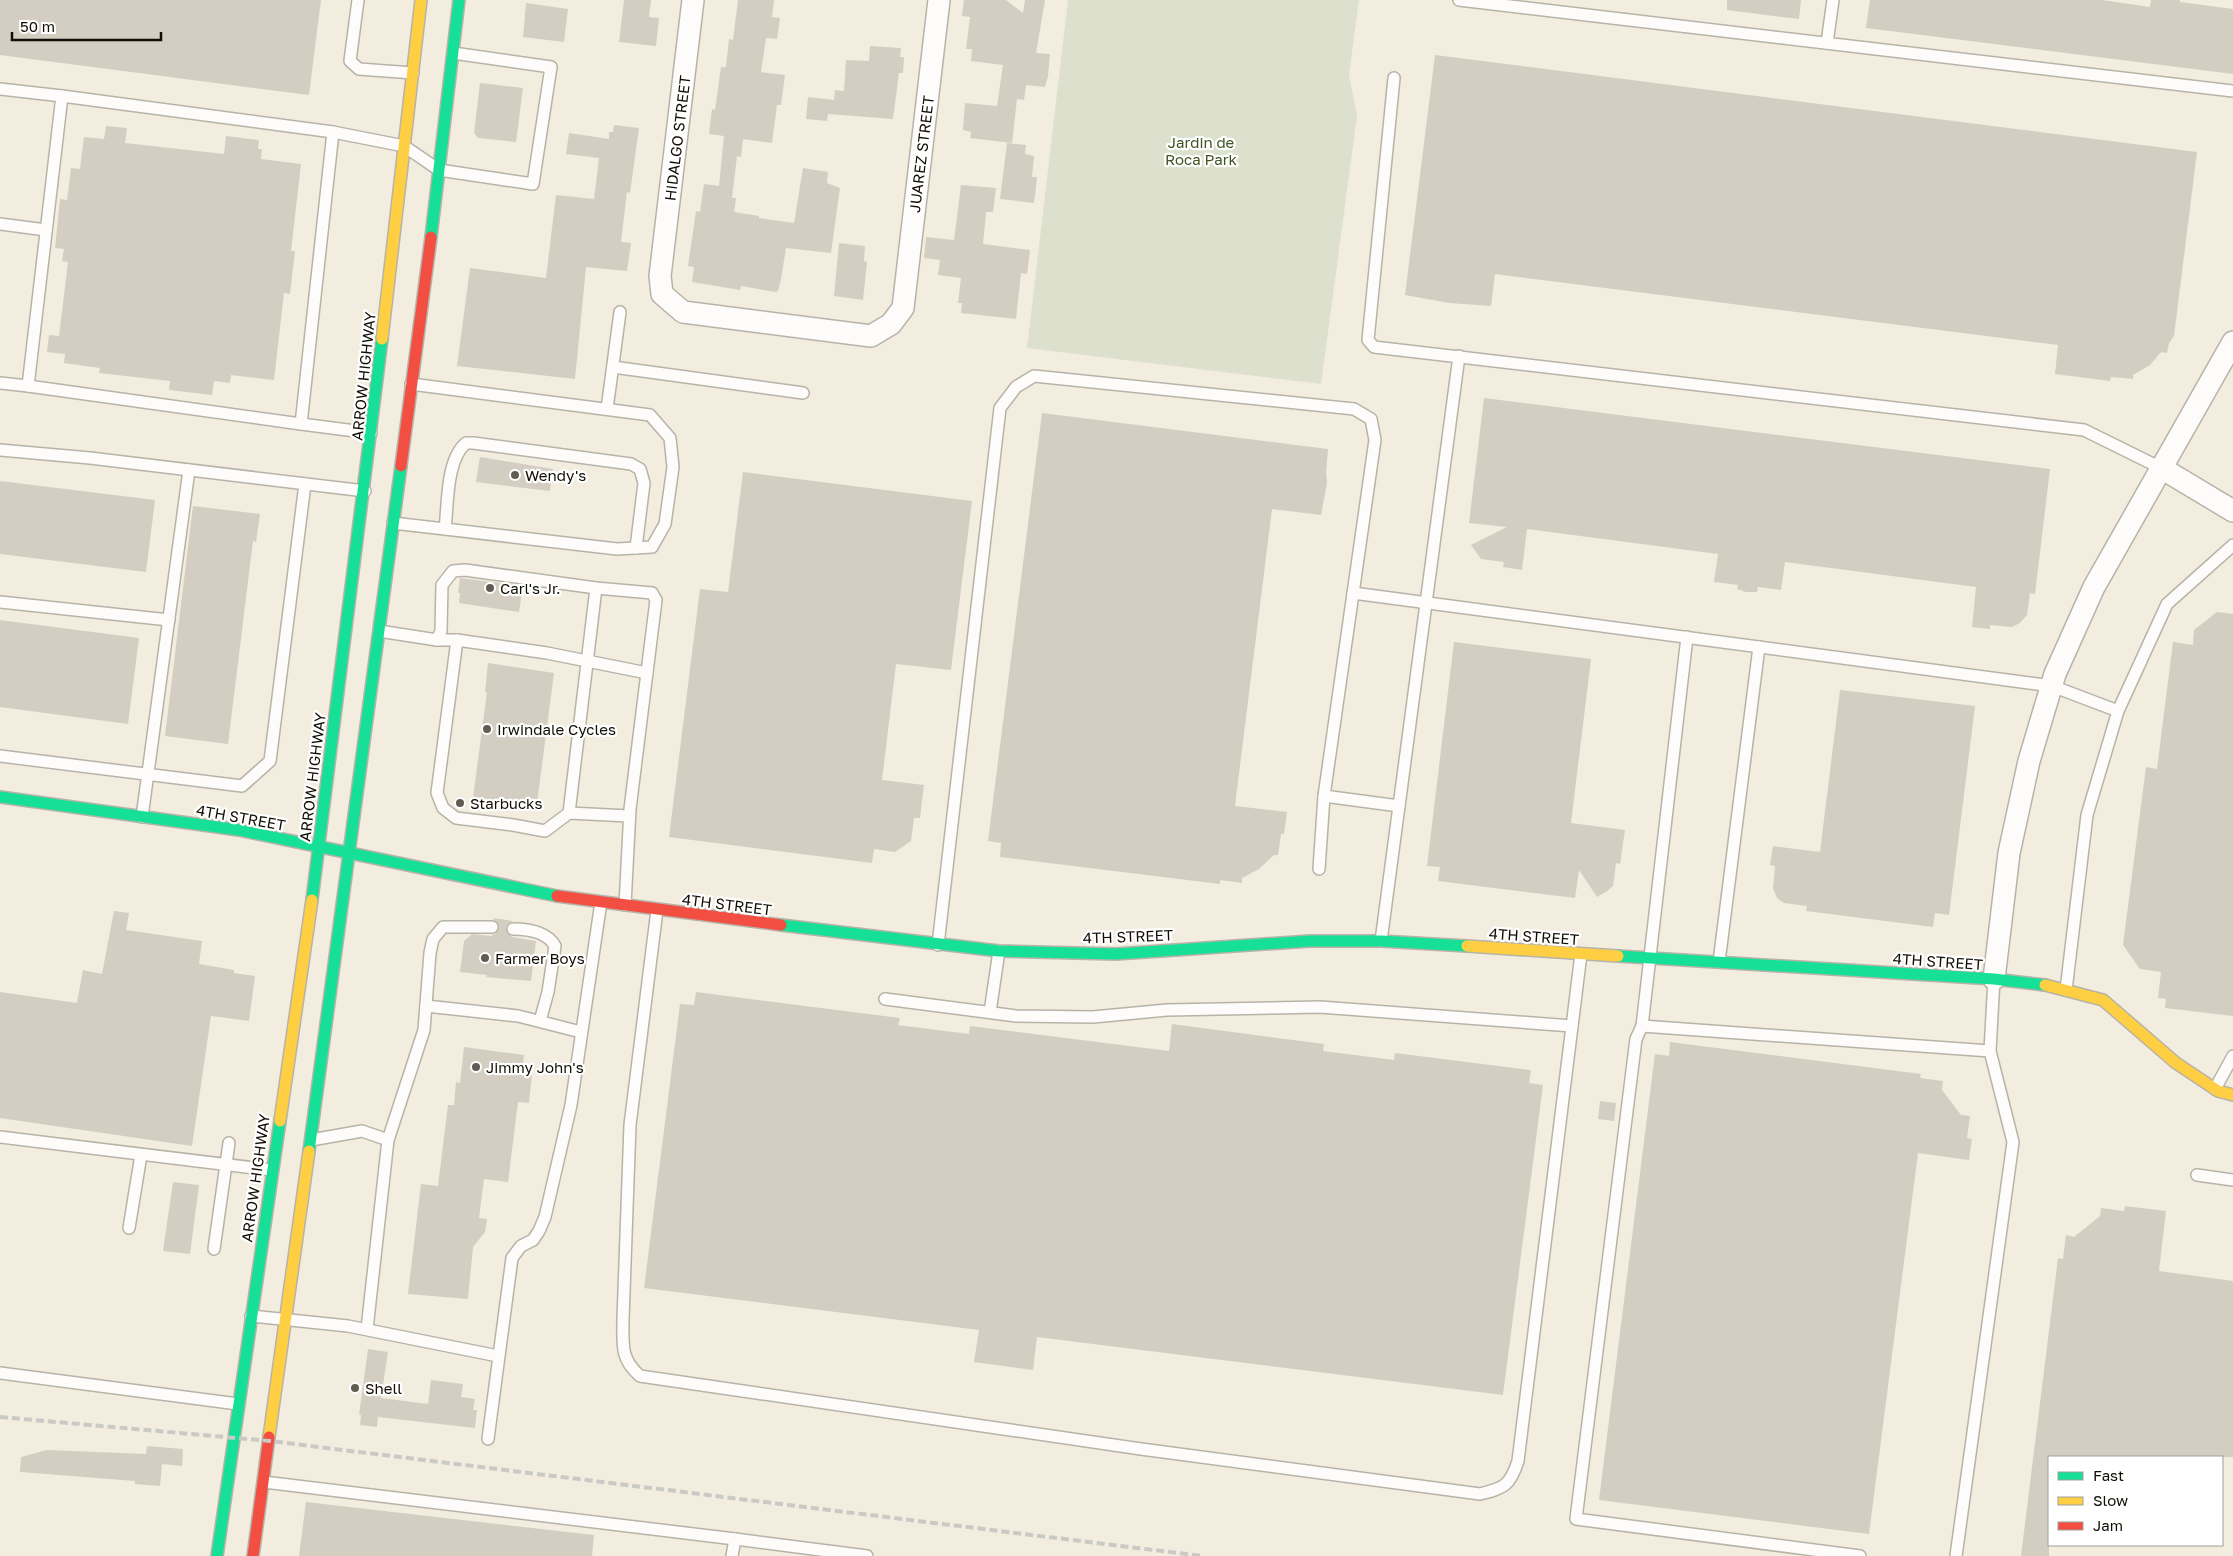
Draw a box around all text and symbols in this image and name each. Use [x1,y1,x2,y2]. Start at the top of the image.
scale bar [12,10,161,42]
text: 50 m [20,17,55,35]
street label: HIDALGO STREET [660,74,694,202]
street label: JUAREZ STREET [905,94,937,214]
park label: Jardin de Roca Park [1165,133,1237,168]
street label: ARROW HIGHWAY [347,310,379,441]
place label: Wendy's [525,466,586,484]
marker: Wendy's [509,469,521,481]
place label: Carl's Jr. [500,579,561,597]
marker: Carl's Jr. [484,582,496,594]
street label: ARROW HIGHWAY [295,711,329,842]
place label: Irwindale Cycles [497,720,616,738]
marker: Irwindale Cycles [481,723,493,735]
place label: Starbucks [470,794,543,812]
marker: Starbucks [454,797,466,809]
street label: 4TH STREET [195,800,287,834]
street label: 4TH STREET [681,890,773,918]
street label: 4TH STREET [1488,924,1580,948]
street label: 4TH STREET [1083,925,1173,947]
place label: Farmer Boys [495,949,585,967]
street label: 4TH STREET [1892,949,1984,973]
marker: Farmer Boys [479,952,491,964]
place label: Jimmy John's [486,1058,584,1076]
marker: Jimmy John's [470,1061,482,1073]
street label: ARROW HIGHWAY [237,1112,273,1243]
place label: Shell [365,1379,402,1397]
marker: Shell [349,1382,361,1394]
legend [2048,1456,2223,1546]
text: Fast [2093,1466,2124,1484]
text: Slow [2093,1491,2128,1509]
text: Jam [2093,1516,2123,1534]

